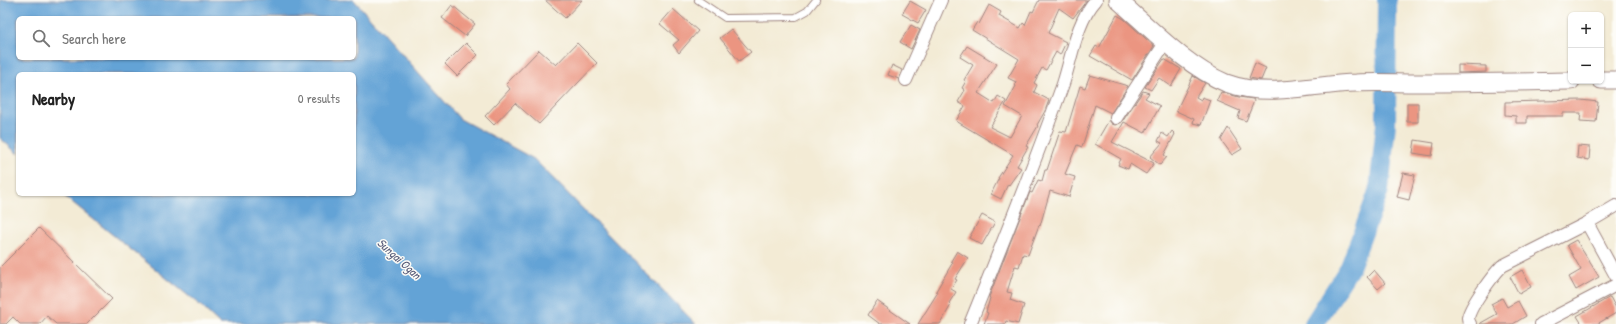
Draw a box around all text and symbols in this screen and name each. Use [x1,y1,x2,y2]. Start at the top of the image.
map controls [1568,12,1604,84]
button: + [1568,12,1604,48]
search box [16,16,356,60]
icon: search [30,27,52,49]
text: Search here [62,28,126,49]
button: − [1568,48,1604,84]
text: Nearby [32,87,75,110]
text: 0 results [298,89,340,107]
water label: Sungai Ogan [374,234,426,284]

